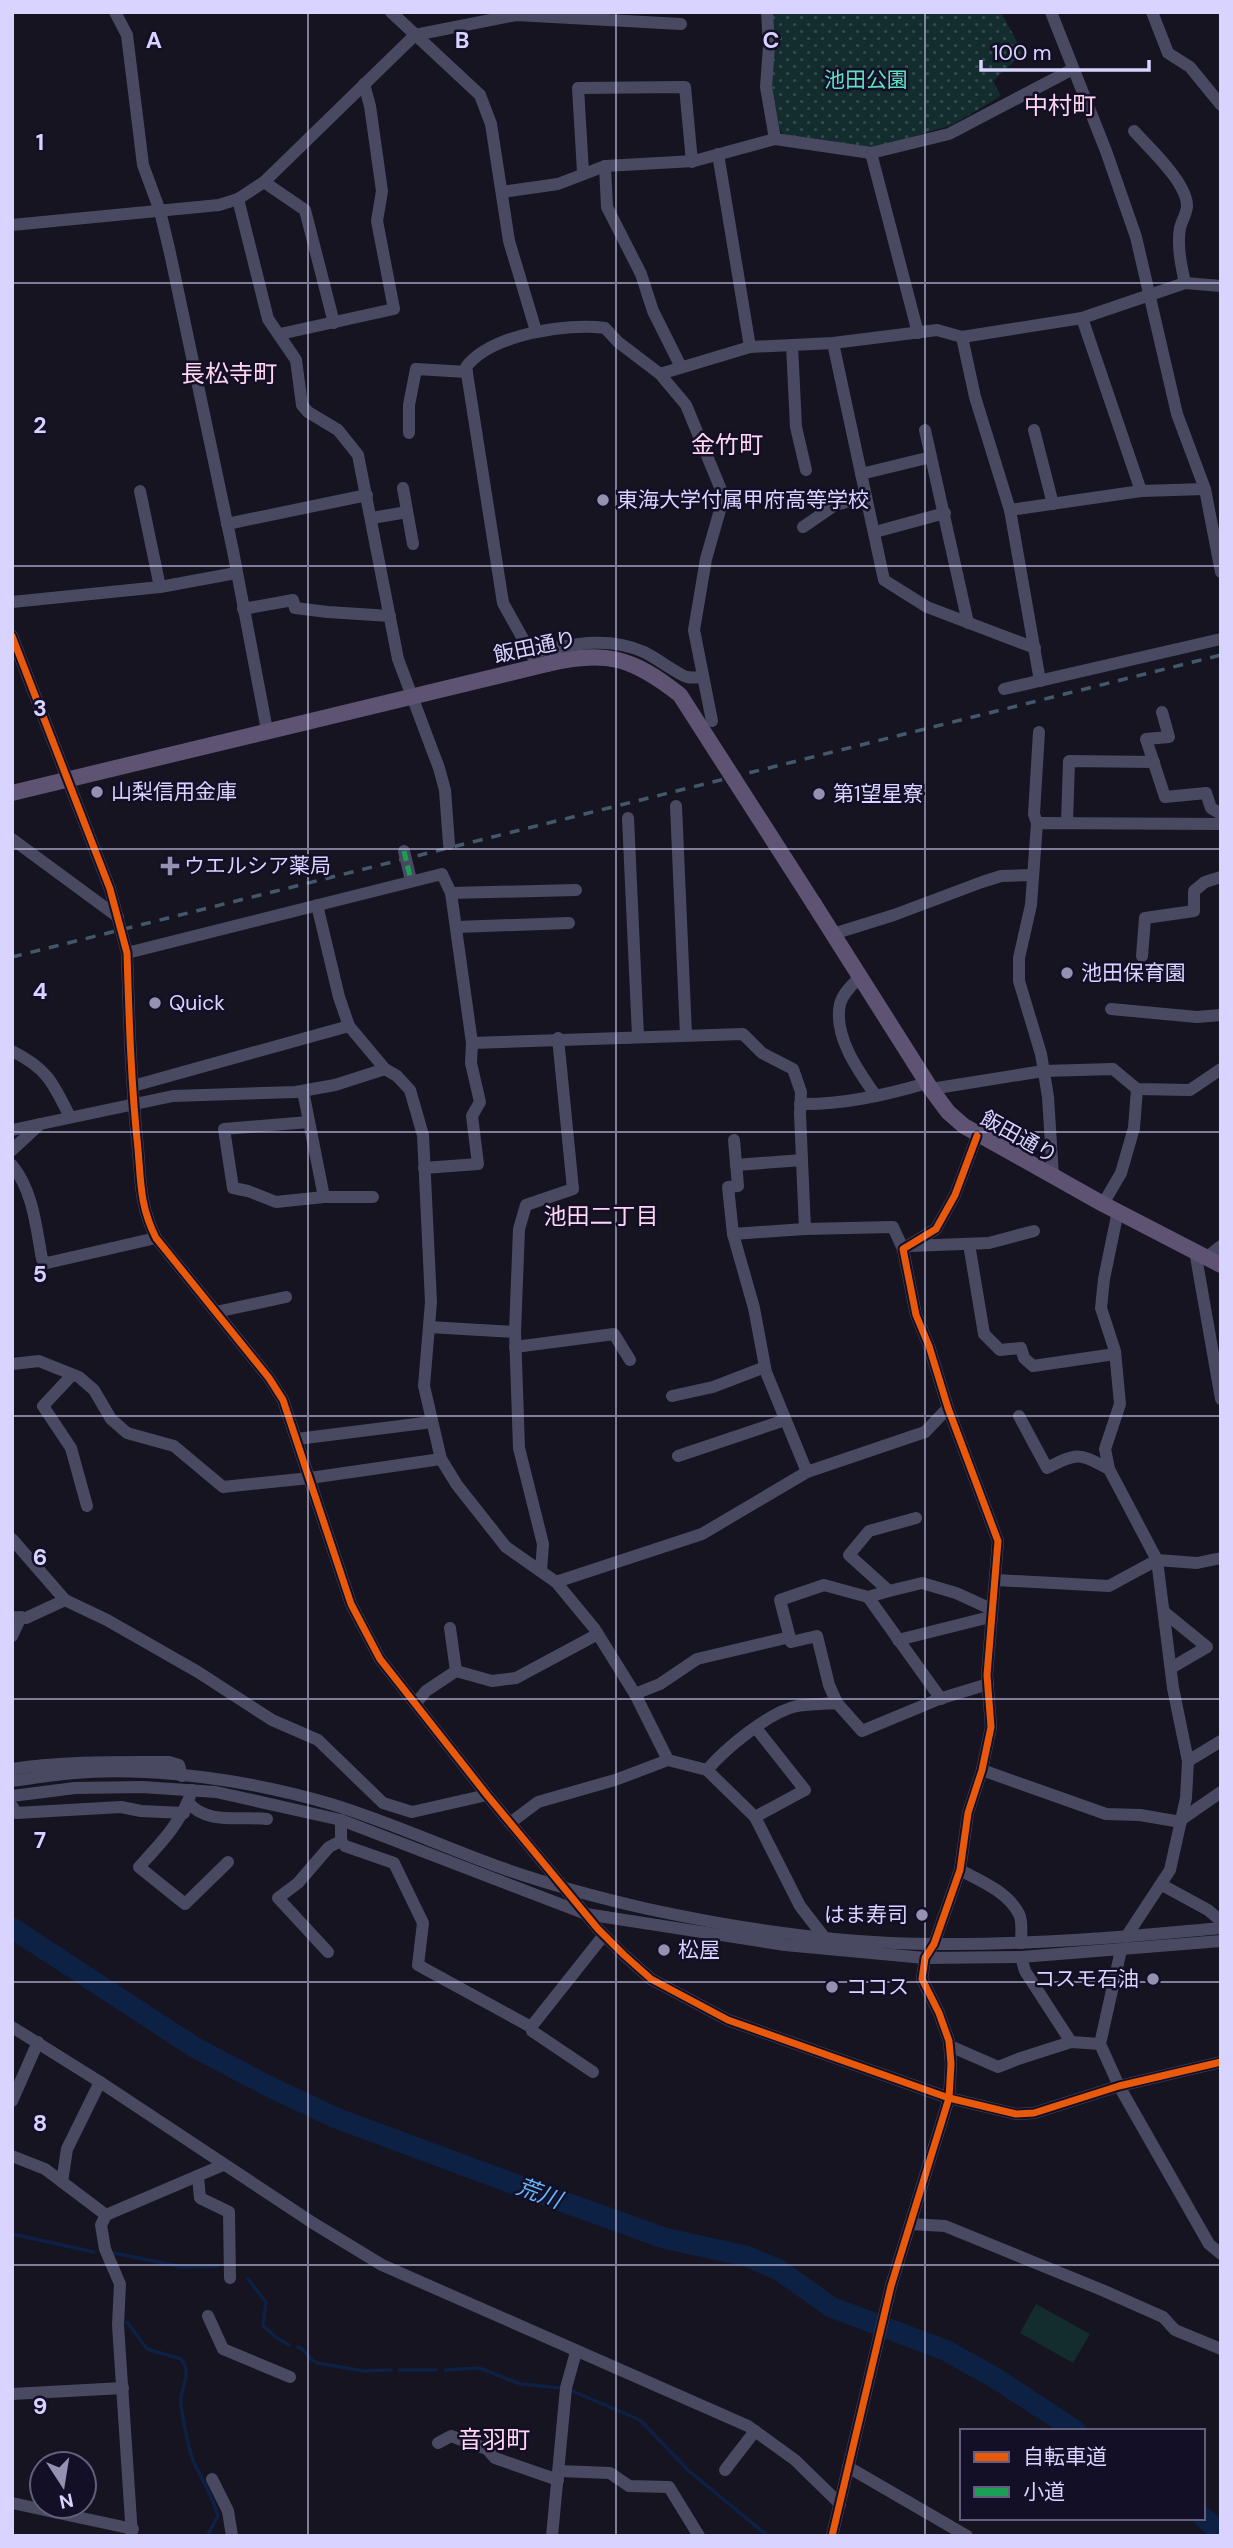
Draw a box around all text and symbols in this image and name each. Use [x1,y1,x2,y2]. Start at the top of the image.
text: A [146,25,162,55]
text: B [455,25,469,55]
text: C [763,25,779,55]
scale bar [981,28,1149,72]
text: 100 m [992,39,1052,67]
park label: 池田公園 [824,66,908,94]
district label: 中村町 [1024,90,1096,121]
text: 1 [36,127,44,157]
district label: 長松寺町 [181,358,277,389]
text: 2 [33,410,47,440]
district label: 金竹町 [691,429,763,460]
place label: 東海大学付属甲府高等学校 [617,486,869,514]
marker: 東海大学付属甲府高等学校 [595,492,611,508]
street label: 飯田通り [491,625,579,669]
text: 3 [33,693,47,723]
place label: 山梨信用金庫 [111,778,237,806]
place label: 第1望星寮 [833,780,924,808]
marker: 山梨信用金庫 [89,784,105,800]
marker: 第1望星寮 [811,786,827,802]
place label: ウエルシア薬局 [184,852,331,880]
marker: ウエルシア薬局 [162,858,178,874]
place label: 池田保育園 [1081,959,1186,987]
marker: 池田保育園 [1059,965,1075,981]
text: 4 [33,976,48,1006]
place label: Quick [169,989,225,1017]
marker: Quick [147,995,163,1011]
street label: 飯田通り [975,1104,1063,1170]
district label: 池田二丁目 [544,1201,659,1231]
text: 5 [33,1259,47,1289]
text: 6 [33,1542,47,1572]
text: 7 [34,1825,46,1855]
place label: はま寿司 [824,1901,908,1929]
marker: はま寿司 [914,1907,930,1923]
place label: 松屋 [678,1936,720,1964]
marker: 松屋 [656,1942,672,1958]
place label: コスモ石油 [1034,1965,1139,1993]
marker: コスモ石油 [1145,1971,1161,1987]
place label: ココス [846,1973,909,2001]
marker: ココス [824,1979,840,1995]
text: 8 [33,2108,47,2138]
water label: 荒川 [512,2171,569,2216]
text: 9 [33,2391,47,2421]
district label: 音羽町 [458,2424,530,2455]
legend [960,2429,1205,2520]
text: 自転車道 [1023,2443,1107,2471]
north arrow [28,2450,98,2520]
text: 小道 [1023,2478,1065,2506]
text: N [57,2487,76,2515]

